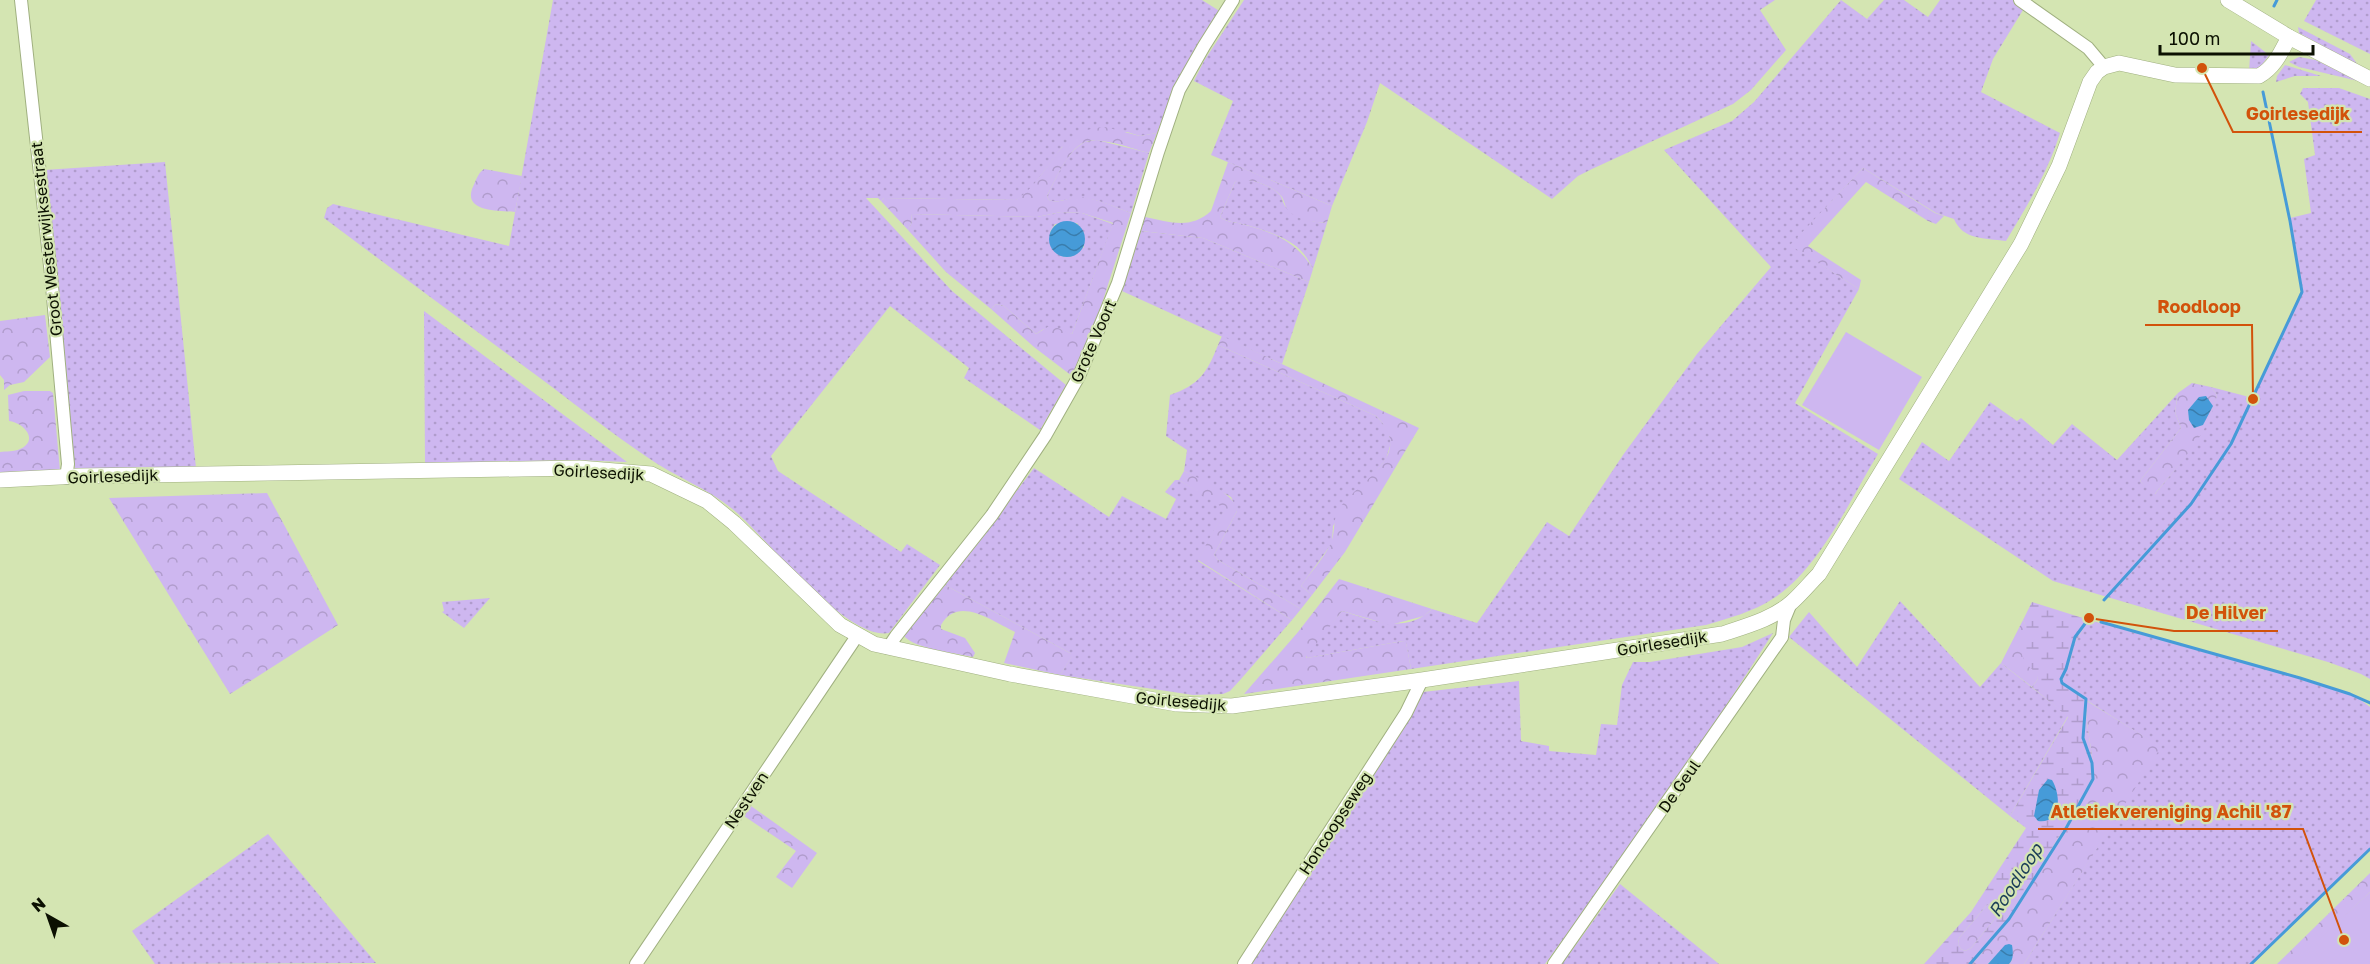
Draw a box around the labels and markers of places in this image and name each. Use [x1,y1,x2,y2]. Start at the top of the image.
callout: Goirlesedijk [2233,96,2362,132]
callout: Roodloop [2145,289,2252,325]
callout: De Hilver [2174,595,2278,631]
callout: Atletiekvereniging Achil '87 [2038,793,2303,829]

